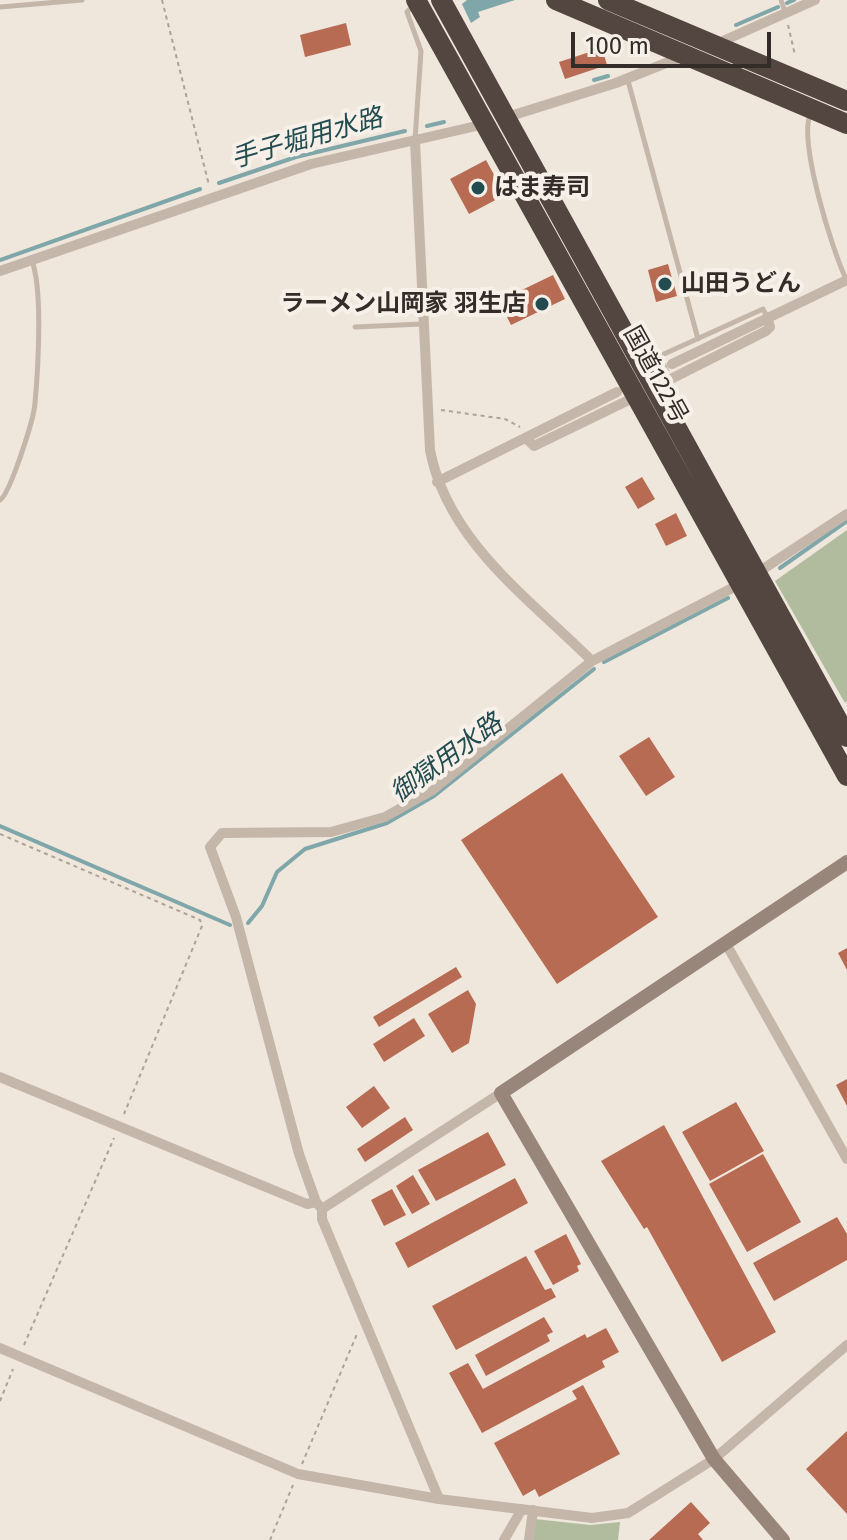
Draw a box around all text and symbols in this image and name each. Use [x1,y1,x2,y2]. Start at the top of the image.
scale bar [575,16,775,66]
text: 100 m [585,32,649,60]
water label: 手子堀用水路 [228,103,386,175]
place label: はま寿司 [494,174,590,202]
marker: はま寿司 [469,179,487,197]
place label: 山田うどん [681,270,801,298]
marker: 山田うどん [656,275,674,293]
place label: ラーメン山岡家 羽生店 [280,290,526,318]
marker: ラーメン山岡家 羽生店 [533,295,551,313]
street label: 国道122号 [617,322,693,428]
water label: 御獄用水路 [385,708,509,810]

